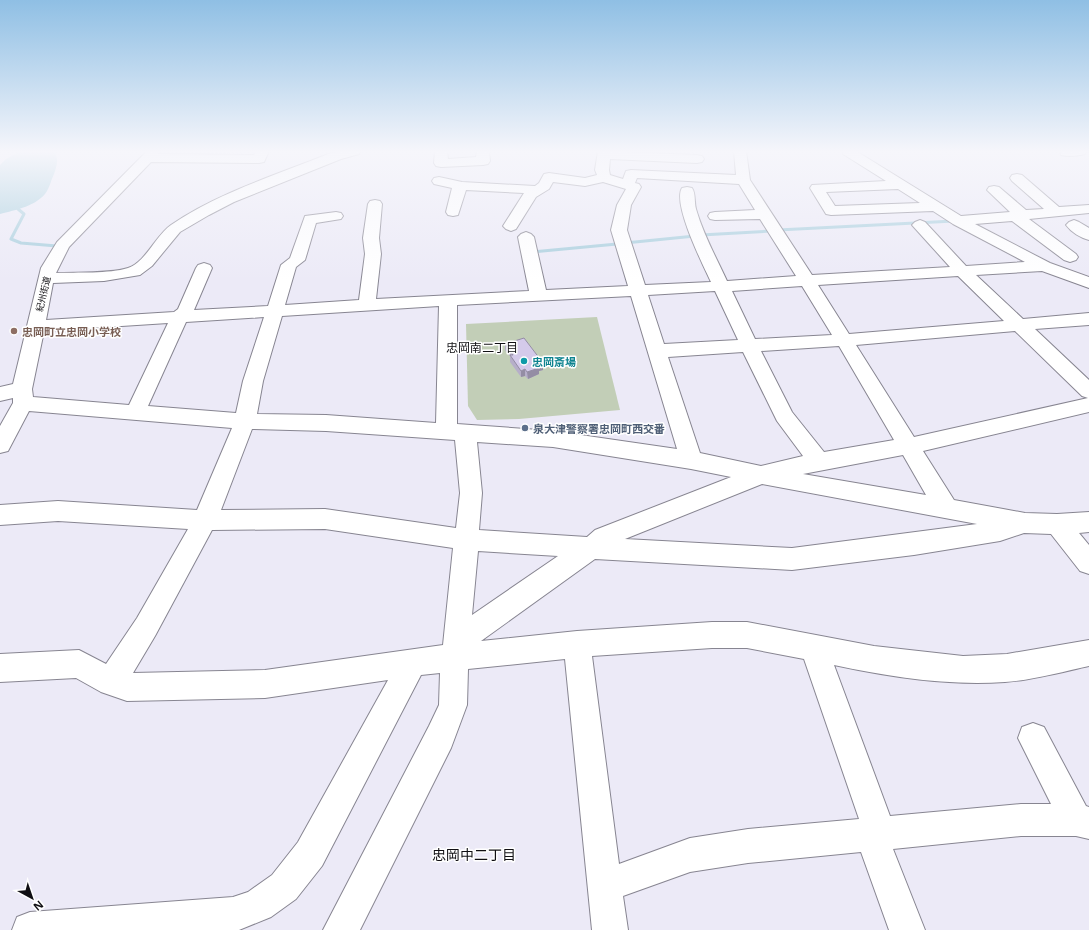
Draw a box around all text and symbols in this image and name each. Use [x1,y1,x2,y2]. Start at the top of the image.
street label: 紀州街道 [33,275,53,313]
place label: 忠岡町立忠岡小学校 [22,324,121,339]
marker: 忠岡町立忠岡小学校 [9,326,19,336]
district label: 忠岡南二丁目 [446,339,518,356]
place label: 忠岡斎場 [532,354,576,369]
marker: 忠岡斎場 [519,356,529,366]
place label: 泉大津警察署忠岡町西交番 [533,421,665,436]
marker: 泉大津警察署忠岡町西交番 [520,423,530,433]
district label: 忠岡中二丁目 [432,845,516,864]
north arrow [12,878,52,918]
text: N [30,897,47,915]

